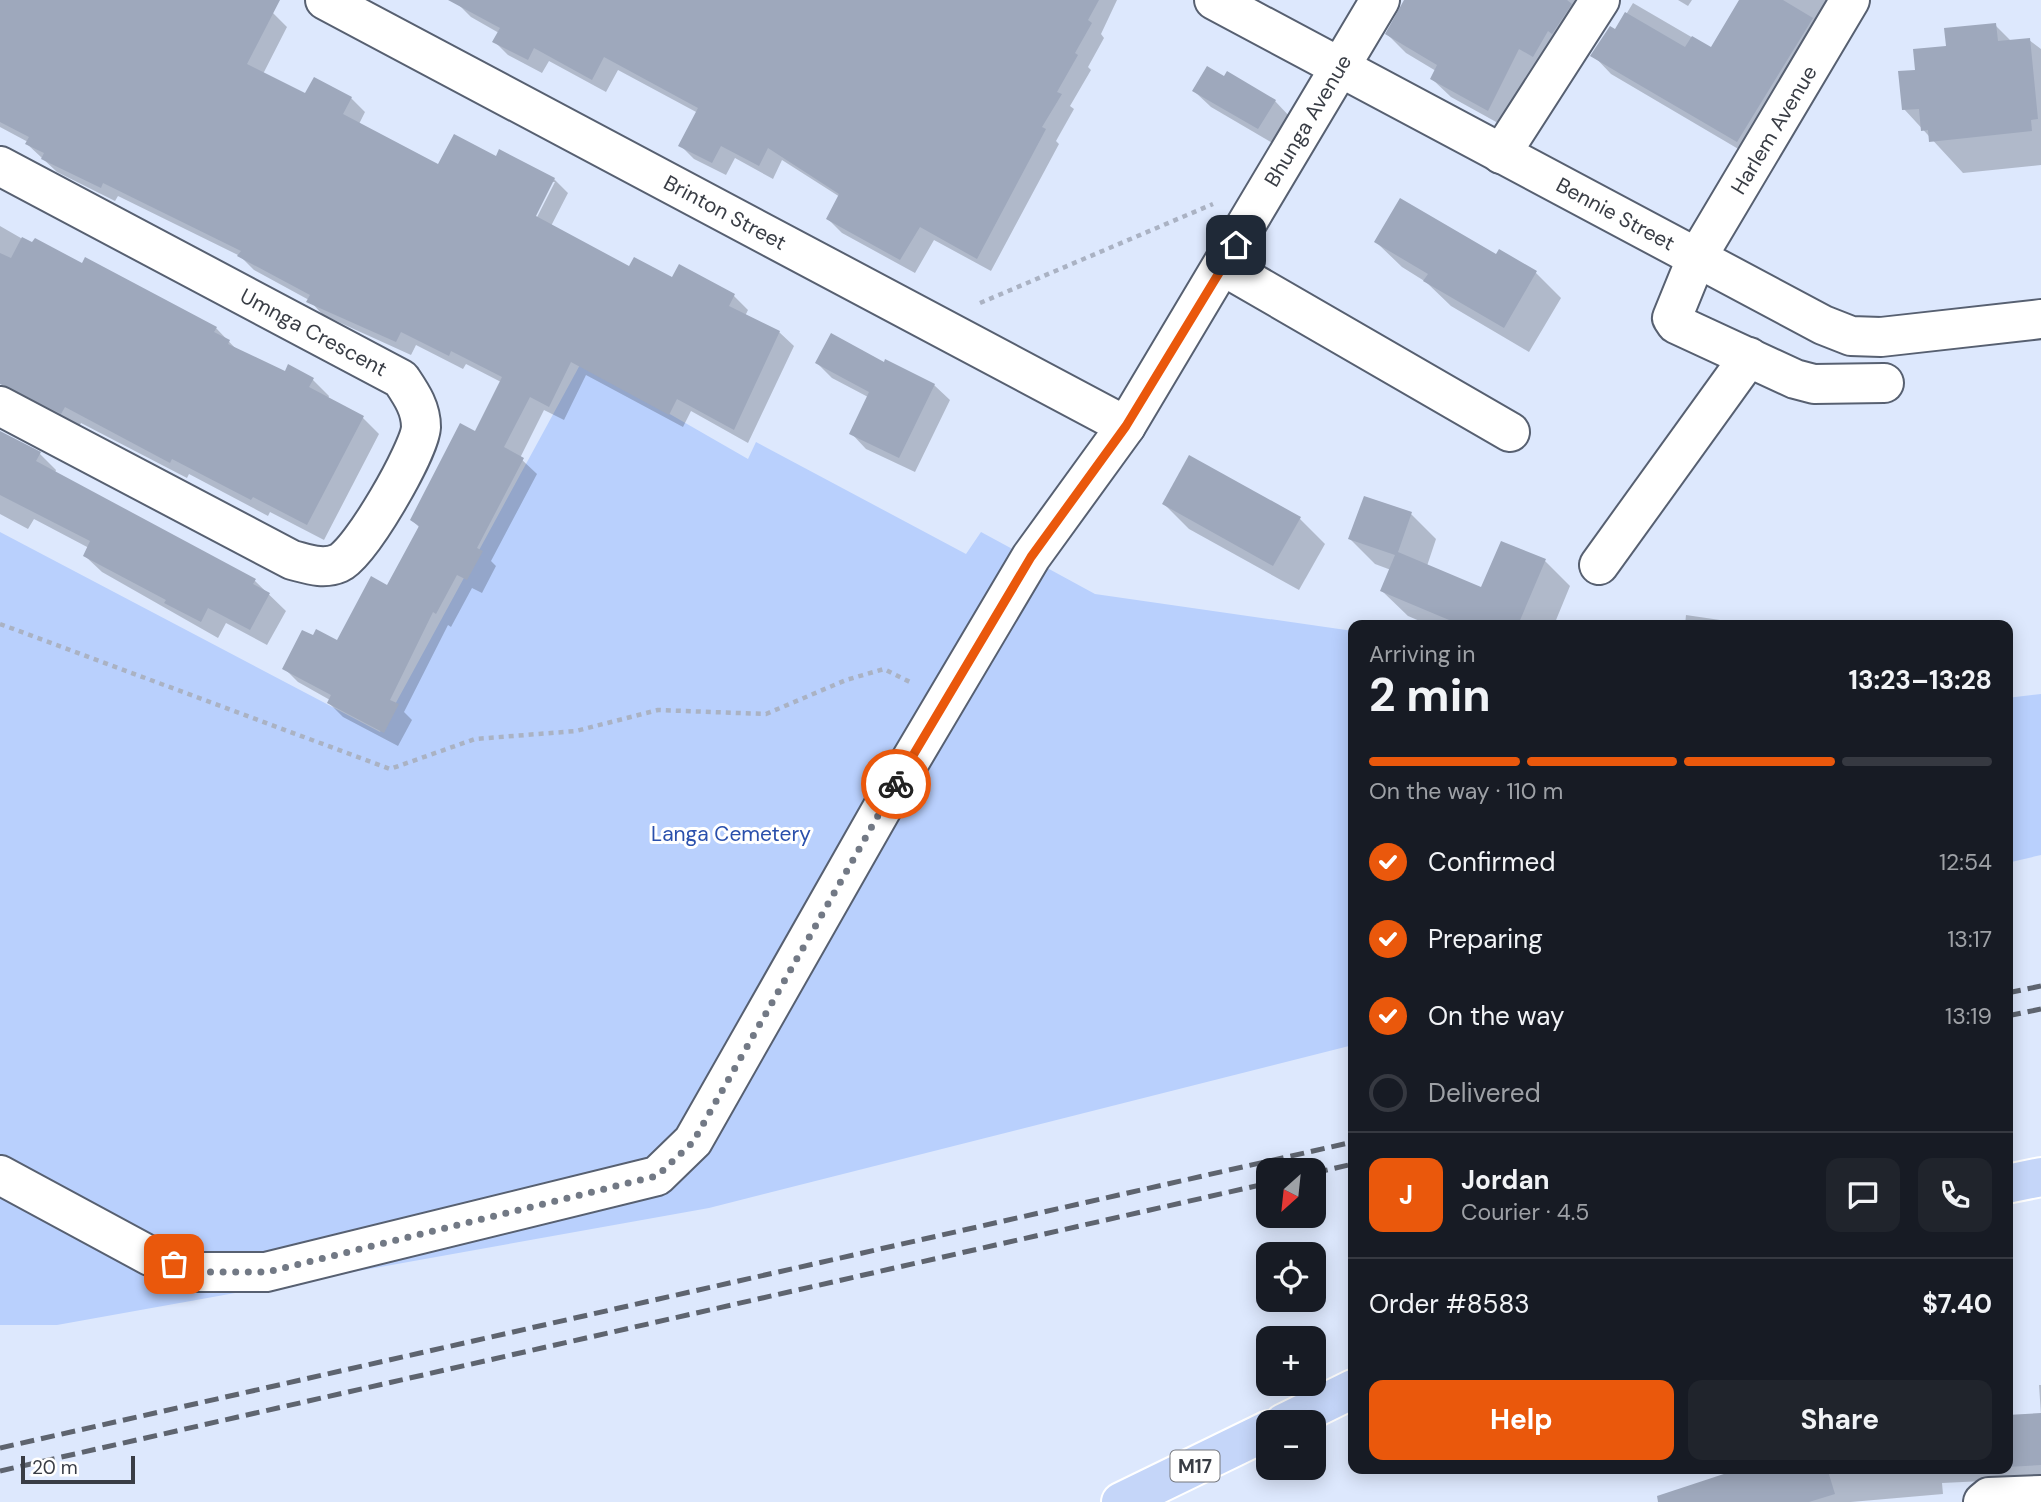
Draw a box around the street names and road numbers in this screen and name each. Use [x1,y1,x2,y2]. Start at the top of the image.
street label: Bhunga Avenue [1258,49,1358,192]
street label: Harlem Avenue [1724,60,1824,200]
street label: Brinton Street [659,169,791,257]
street label: Bennie Street [1551,171,1680,257]
street label: Umnga Crescent [235,282,392,383]
road number: M17 [1170,1450,1220,1482]

